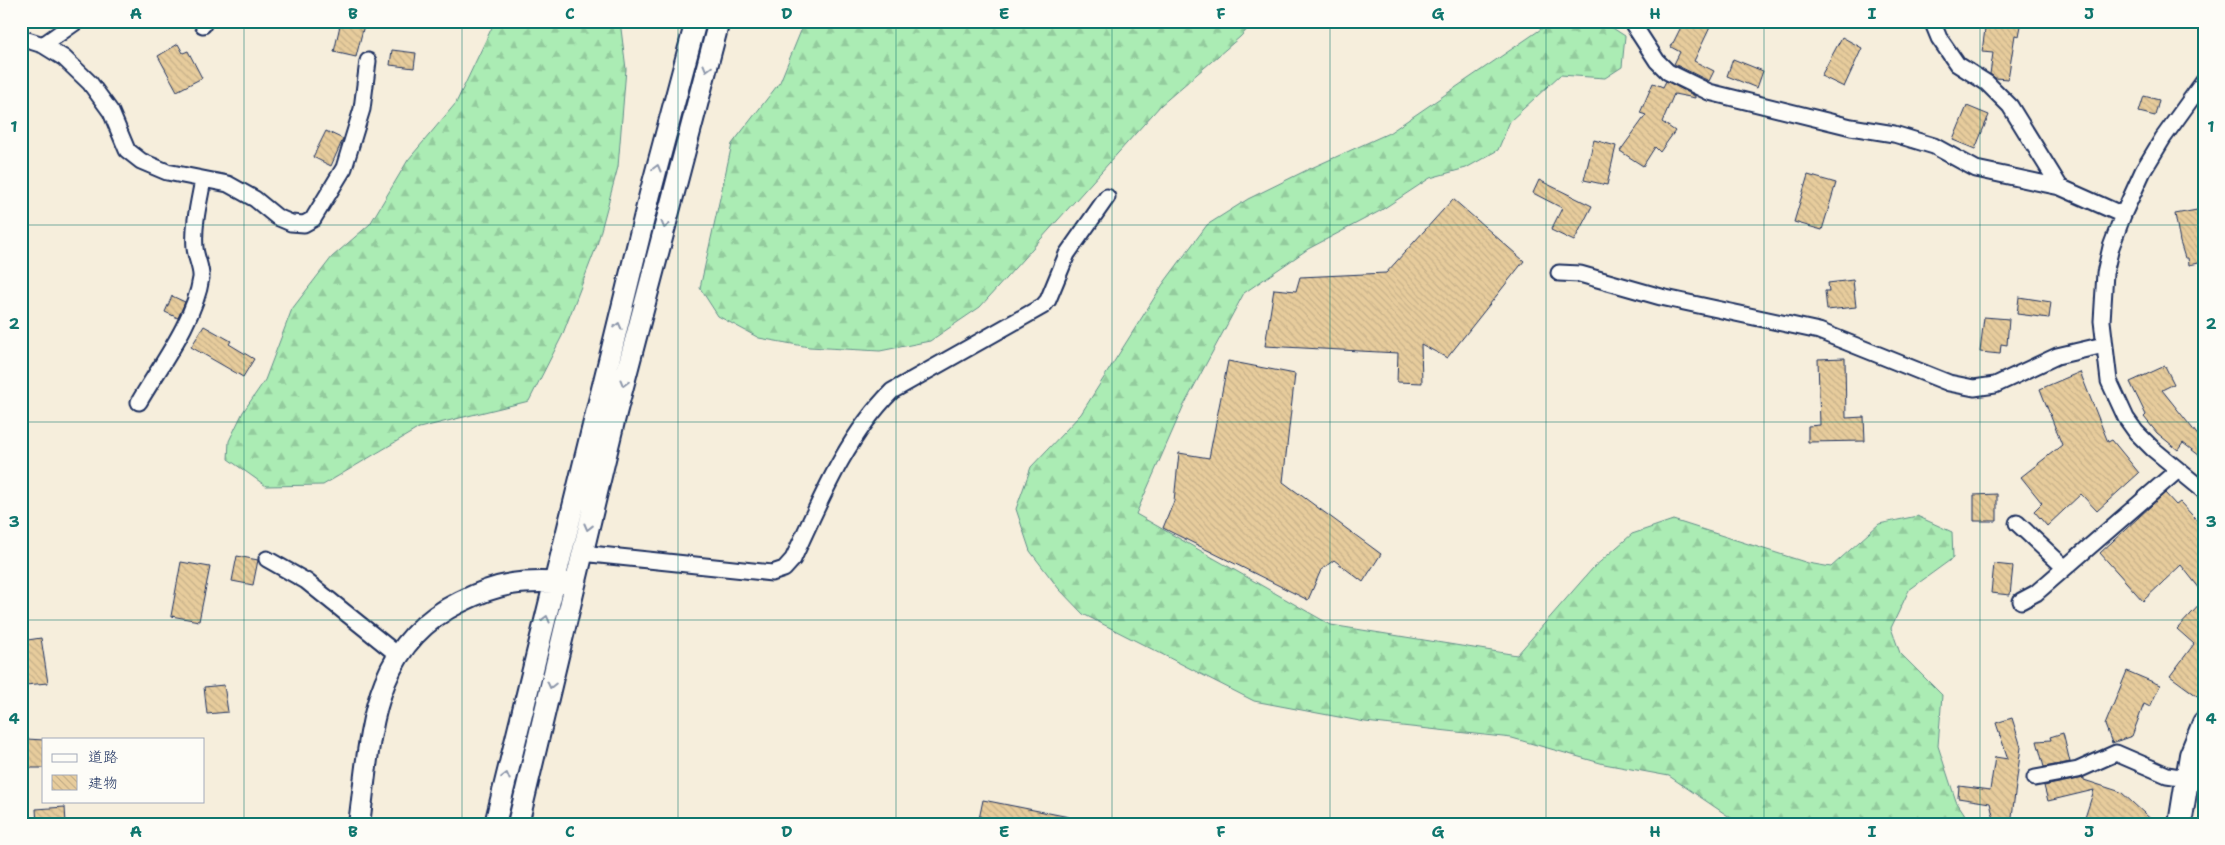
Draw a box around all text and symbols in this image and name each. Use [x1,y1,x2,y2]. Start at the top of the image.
text: A [130,3,142,24]
text: B [348,3,358,24]
text: C [565,3,575,24]
text: D [781,3,793,24]
text: E [999,3,1009,24]
text: F [1216,3,1226,24]
text: G [1432,3,1445,24]
text: H [1649,3,1661,24]
text: I [1868,3,1877,24]
text: J [2084,3,2094,24]
one-way arrow [702,64,713,73]
text: 1 [10,116,18,137]
text: 1 [2207,116,2215,137]
one-way arrow [651,164,661,172]
one-way arrow [660,221,671,230]
text: 2 [8,313,20,334]
text: 2 [2205,313,2217,334]
one-way arrow [612,321,623,330]
one-way arrow [619,378,630,387]
text: 3 [8,511,20,532]
text: 3 [2205,511,2217,532]
one-way arrow [583,523,594,532]
one-way arrow [540,614,551,623]
one-way arrow [546,681,557,690]
text: 4 [8,708,20,729]
text: 4 [2205,708,2217,729]
legend [42,738,205,802]
text: 道路 [88,747,118,767]
text: 建物 [88,773,118,793]
one-way arrow [501,773,511,781]
text: A [130,821,142,842]
text: B [348,821,358,842]
text: C [565,821,575,842]
text: D [781,821,793,842]
text: E [999,821,1009,842]
text: F [1216,821,1226,842]
text: G [1432,821,1445,842]
text: H [1649,821,1661,842]
text: I [1868,821,1877,842]
text: J [2084,821,2094,842]

